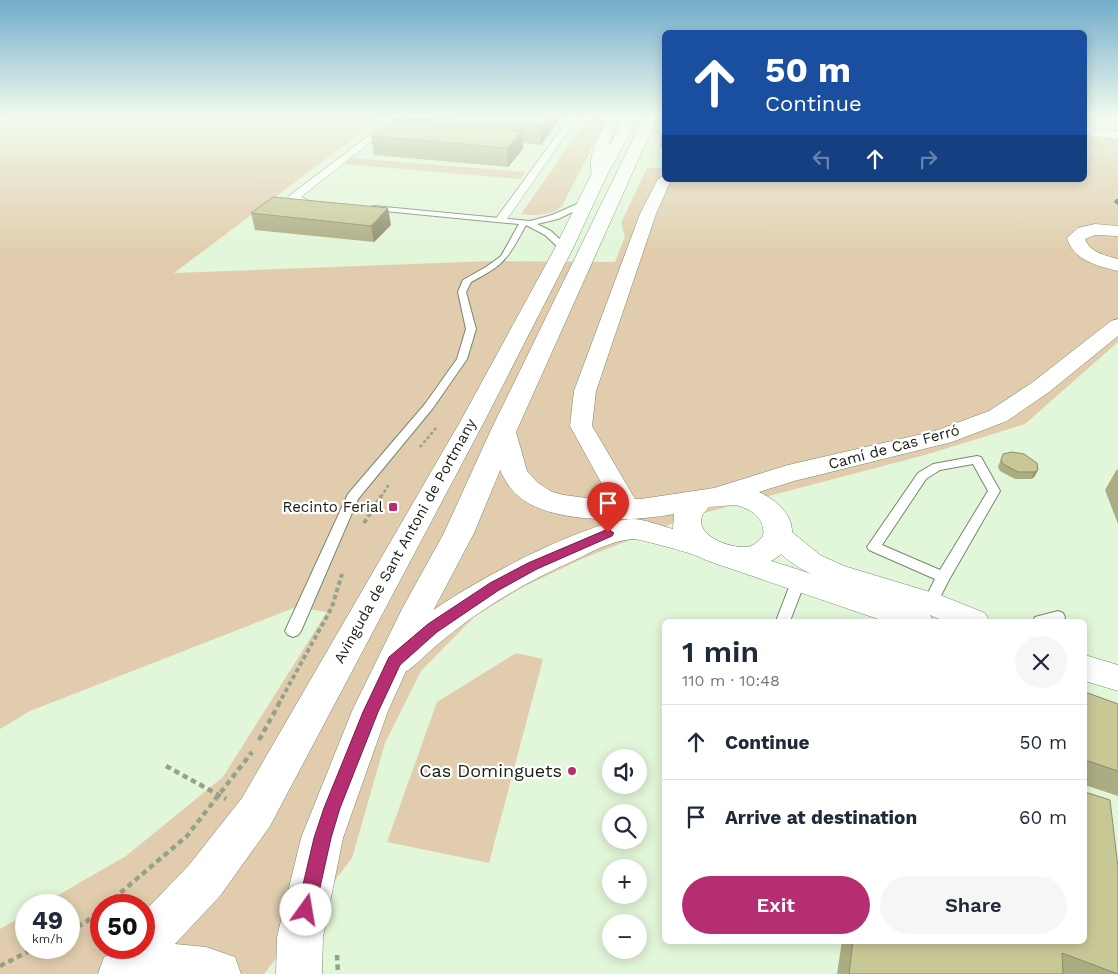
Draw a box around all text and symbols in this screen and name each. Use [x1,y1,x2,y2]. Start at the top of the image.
text: 50 m [765,49,851,91]
icon: ahead [682,50,747,115]
text: Continue [765,91,862,116]
icon: left [808,145,836,173]
icon: ahead [861,145,889,173]
icon: right [914,145,942,173]
street label: Avinguda de Sant Antoni de Portmany [330,415,480,666]
street label: Camí de Cas Ferró [826,421,962,473]
pin [587,482,629,533]
icon: arrive [594,489,622,517]
place label: Recinto Ferial [282,498,383,516]
marker: Recinto Ferial [387,501,399,513]
text: 1 min [682,634,759,669]
button: close [1015,636,1067,688]
text: 110 m · 10:48 [682,671,780,690]
icon: ahead [682,728,710,756]
text: Continue [725,731,809,754]
text: 50 m [1020,731,1067,754]
map controls [602,749,647,959]
button: sound [602,749,647,794]
place label: Cas Dominguets [419,760,562,781]
marker: Cas Dominguets [566,765,578,777]
icon: arrive [682,803,710,831]
button: search [602,804,647,849]
text: Arrive at destination [725,806,917,829]
text: 60 m [1019,806,1067,829]
button: + [602,859,647,904]
button: Exit [682,876,870,934]
button: Share [880,876,1067,934]
position arrow [279,883,331,935]
speed limit sign: 50 [90,894,155,959]
text: 49 [32,906,63,935]
button: − [602,914,647,959]
text: km/h [32,932,63,946]

